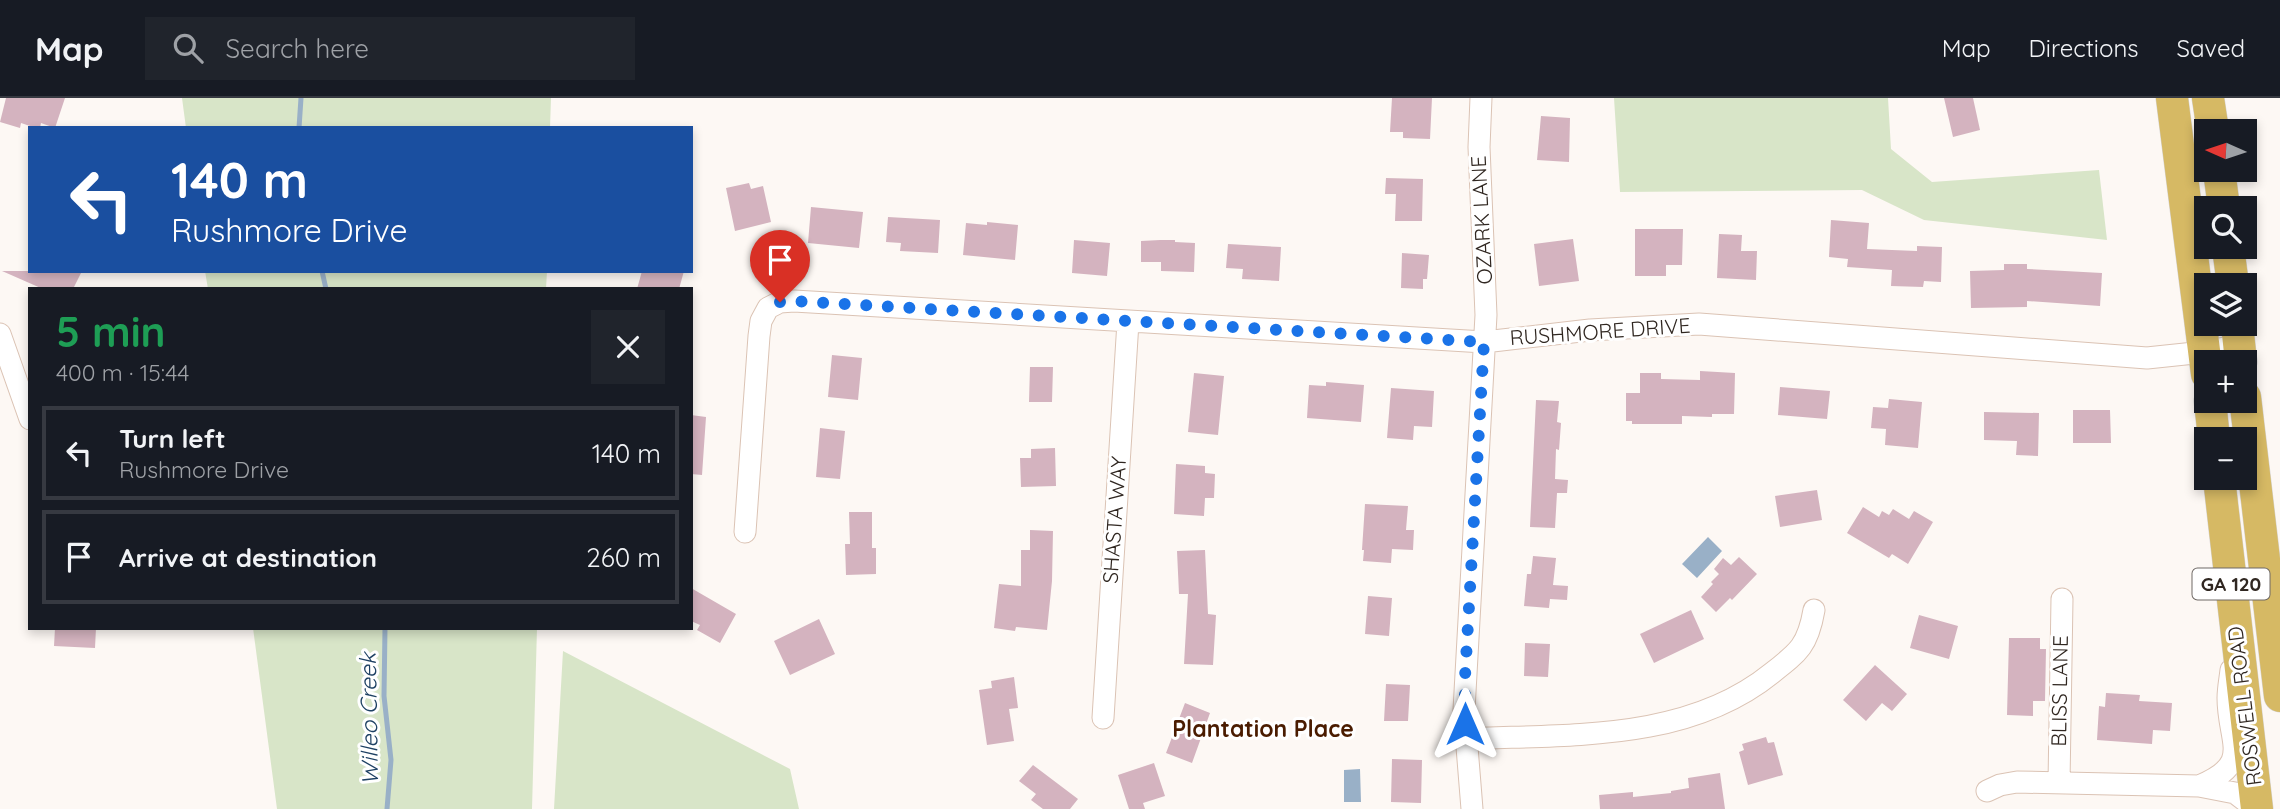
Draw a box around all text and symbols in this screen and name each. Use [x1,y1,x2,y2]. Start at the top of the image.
search box [145,17,635,80]
text: Map [35,28,103,69]
icon: search [169,29,207,67]
text: Search here [225,32,369,65]
text: Map [1942,33,1991,63]
text: Directions [2029,33,2139,63]
text: Saved [2177,33,2245,63]
north arrow [2194,119,2258,182]
map controls [2194,119,2257,490]
text: 140 m [171,149,308,210]
icon: left [56,154,147,245]
street label: OZARK LANE [1465,155,1497,285]
button: search [2194,196,2257,259]
text: Rushmore Drive [171,210,407,250]
pin [750,230,810,302]
icon: arrive [761,241,799,279]
button: layers [2194,273,2257,336]
text: 5 min [56,305,166,358]
button: close [591,310,665,384]
street label: RUSHMORE DRIVE [1509,312,1691,350]
button: + [2194,350,2257,413]
text: 400 m · 15:44 [56,358,189,387]
text: Turn left [119,422,226,455]
button: − [2194,427,2257,490]
icon: left [60,434,98,472]
text: 140 m [592,437,661,470]
text: Rushmore Drive [119,455,289,484]
street label: SHASTA WAY [1097,455,1131,584]
icon: arrive [60,538,98,576]
text: Arrive at destination [119,541,377,574]
text: 260 m [586,541,661,574]
road number: GA 120 [2192,569,2270,600]
street label: ROSWELL ROAD [2221,625,2267,787]
street label: BLISS LANE [2045,635,2073,747]
water label: Willeo Creek [353,651,384,785]
position arrow [1428,687,1502,761]
district label: Plantation Place [1172,714,1354,743]

